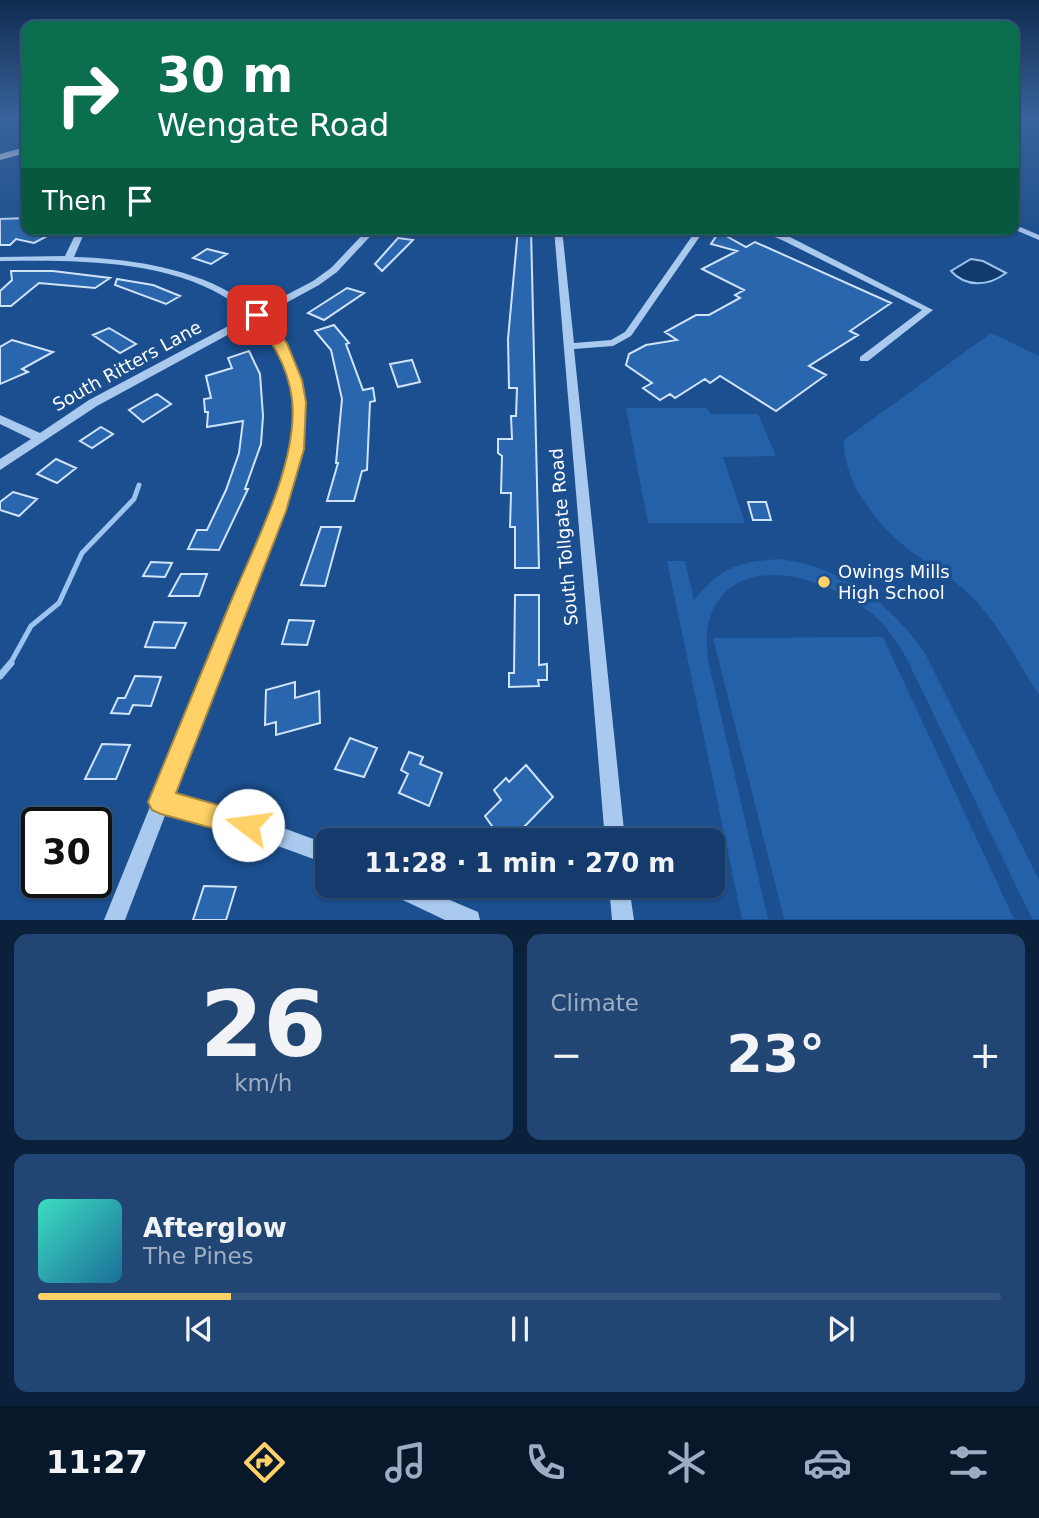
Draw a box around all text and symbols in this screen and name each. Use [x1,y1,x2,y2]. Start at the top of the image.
text: 30 m [157,47,293,104]
icon: right [42,49,133,140]
text: Wengate Road [157,106,389,144]
icon: arrive [121,182,159,220]
text: Then [42,186,107,216]
pin [227,285,287,345]
icon: arrive [238,296,276,334]
street label: South Ritters Lane [49,316,205,415]
street label: South Tollgate Road [545,447,582,627]
place label: Owings Mills High School [838,561,950,603]
marker: Owings Mills High School [816,574,832,590]
position arrow [211,788,285,862]
speed limit sign: 30 [21,807,112,898]
text: 11:28 · 1 min · 270 m [365,848,675,878]
text: 26 [200,972,327,1077]
text: Climate [551,990,639,1016]
text: 23° [727,1024,825,1084]
text: − [551,1033,582,1077]
text: + [969,1033,1001,1077]
text: km/h [234,1070,292,1096]
text: Afterglow [143,1213,287,1243]
text: The Pines [143,1243,254,1269]
icon: previous [180,1310,218,1348]
icon: pause [501,1310,539,1348]
icon: next [822,1310,860,1348]
icon: directions [240,1438,289,1487]
icon: music [381,1438,430,1487]
icon: phone [521,1438,570,1487]
icon: climate [662,1438,711,1487]
icon: car [803,1438,852,1487]
icon: filters [944,1438,993,1487]
text: 11:27 [46,1443,148,1481]

